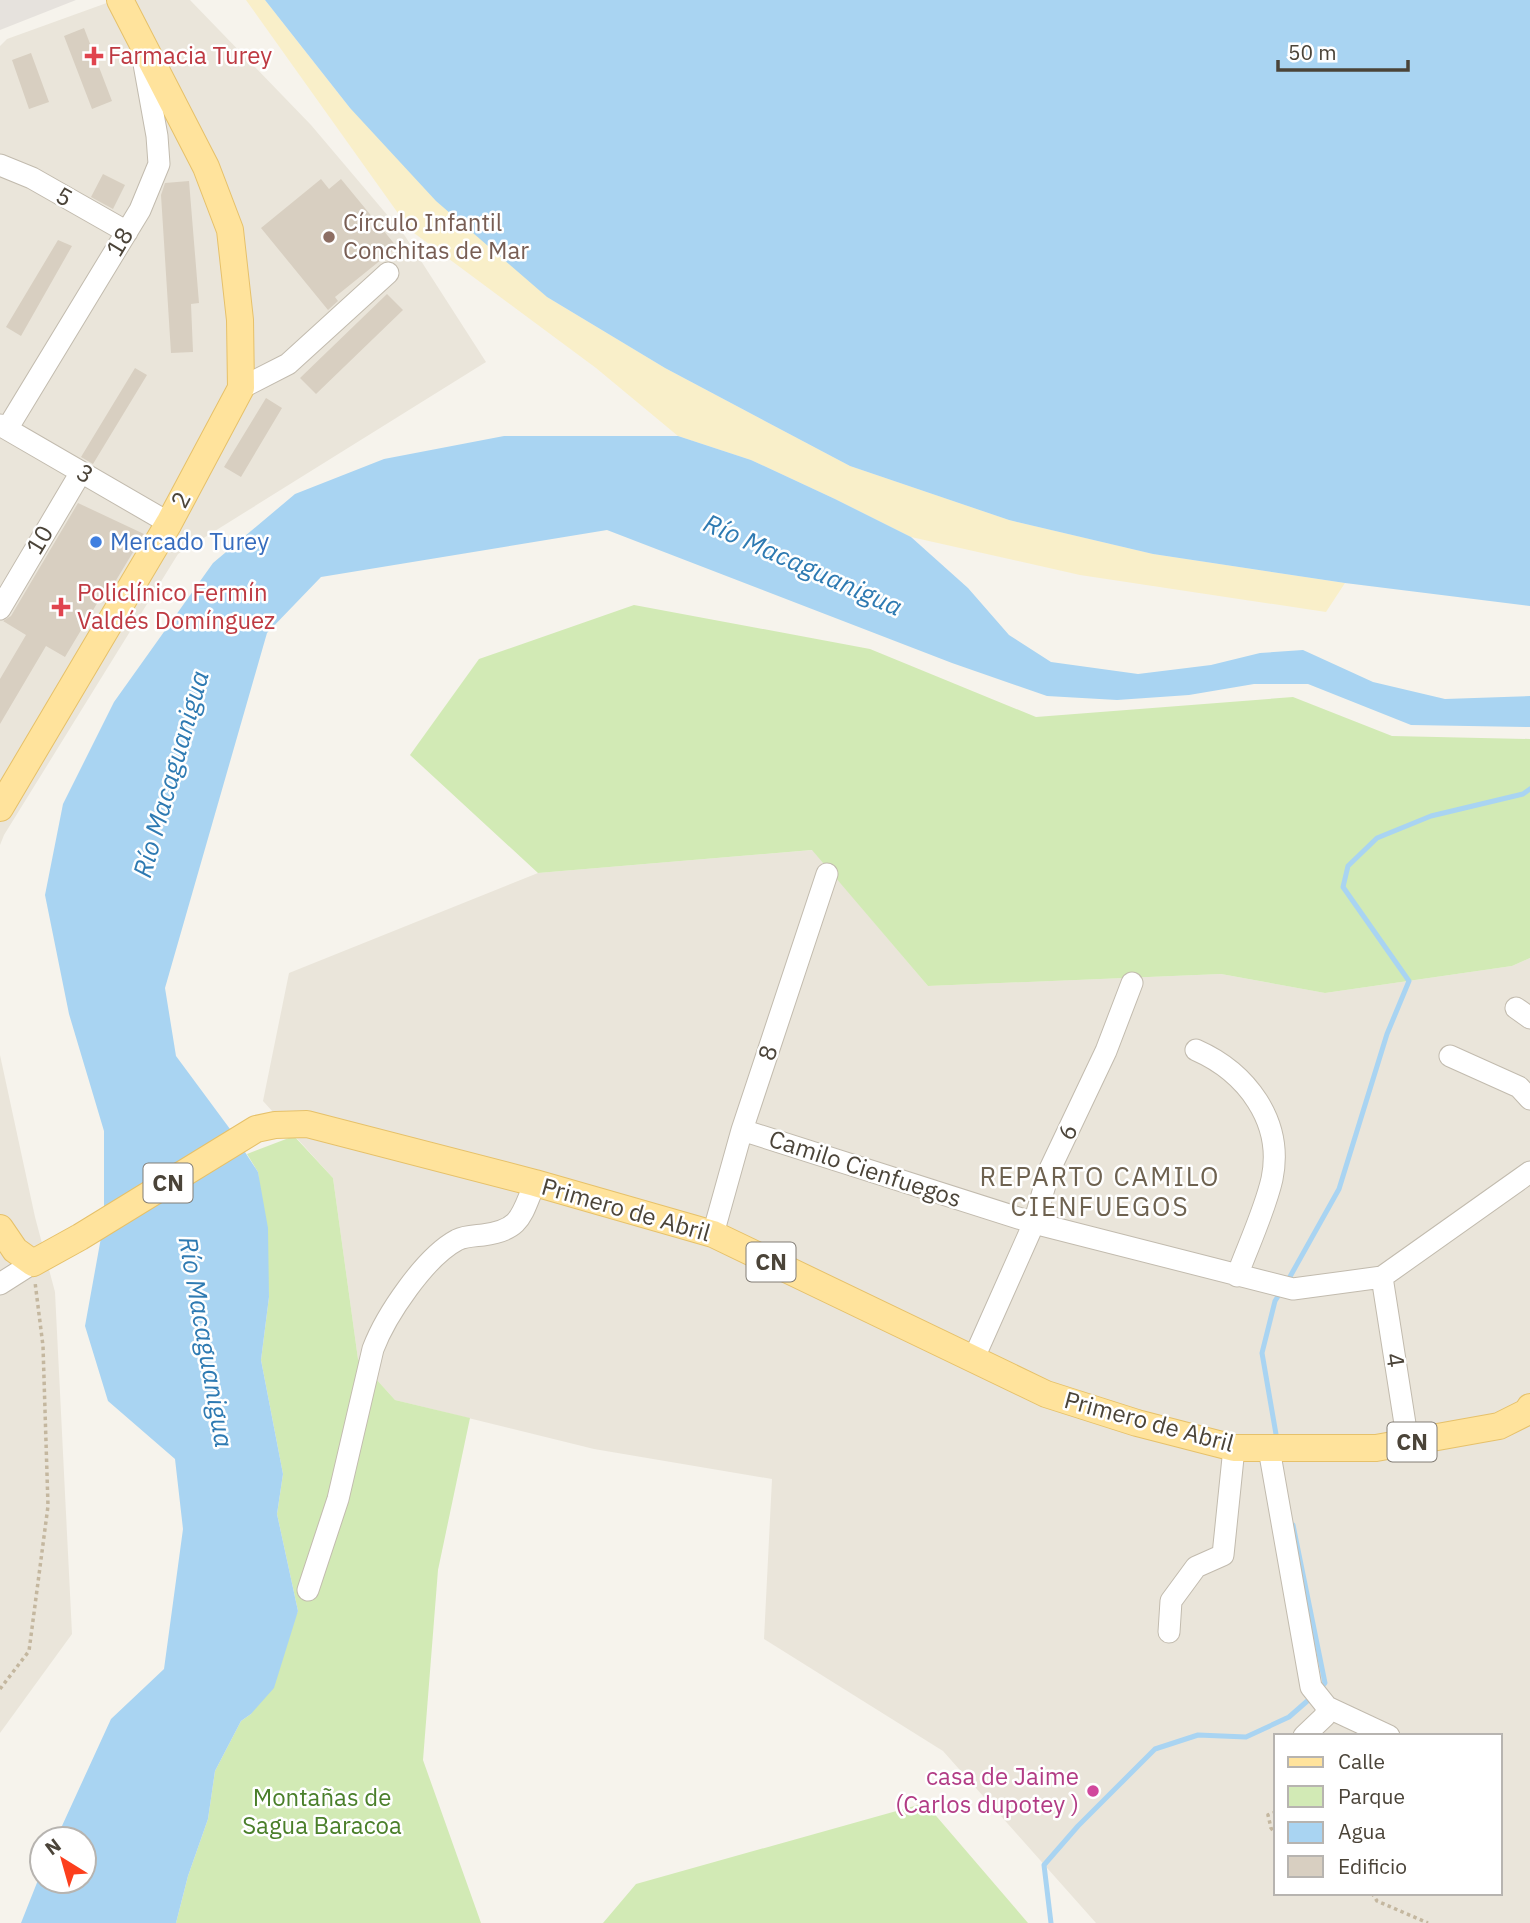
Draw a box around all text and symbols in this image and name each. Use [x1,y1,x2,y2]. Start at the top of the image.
scale bar [1278,28,1408,72]
text: 50 m [1288,38,1337,66]
place label: Farmacia Turey [108,39,272,71]
marker: Farmacia Turey [86,48,102,64]
street label: 5 [50,179,79,214]
place label: Círculo Infantil Conchitas de Mar [343,206,529,266]
street label: 18 [98,221,140,262]
marker: Círculo Infantil Conchitas de Mar [321,229,337,245]
street label: 3 [71,456,100,491]
street label: 2 [163,486,198,513]
water label: Río Macaguanigua [699,505,908,623]
street label: 10 [18,519,60,560]
place label: Mercado Turey [110,525,269,557]
marker: Mercado Turey [88,534,104,550]
place label: Policlínico Fermín Valdés Domínguez [77,576,275,636]
marker: Policlínico Fermín Valdés Domínguez [51,597,71,617]
water label: Río Macaguanigua [124,666,216,881]
street label: 8 [750,1041,784,1064]
street label: 6 [1050,1118,1085,1145]
street label: Camilo Cienfuegos [765,1122,965,1214]
district label: REPARTO CAMILO CIENFUEGOS [980,1159,1220,1223]
road number: CN [144,1164,192,1202]
street label: Primero de Abril [538,1170,715,1248]
water label: Río Macaguanigua [172,1233,242,1450]
road number: CN [746,1242,796,1282]
street label: 4 [1379,1350,1413,1369]
street label: Primero de Abril [1061,1383,1238,1459]
road number: CN [1388,1422,1436,1462]
legend [1274,1734,1502,1895]
text: Calle [1338,1747,1385,1775]
place label: casa de Jaime (Carlos dupotey ) [895,1760,1079,1820]
park label: Montañas de Sagua Baracoa [242,1781,402,1841]
text: Parque [1338,1782,1405,1810]
marker: casa de Jaime (Carlos dupotey ) [1085,1783,1101,1799]
text: Agua [1338,1817,1386,1845]
north arrow [28,1825,98,1895]
text: N [40,1833,65,1860]
text: Edificio [1338,1852,1407,1880]

